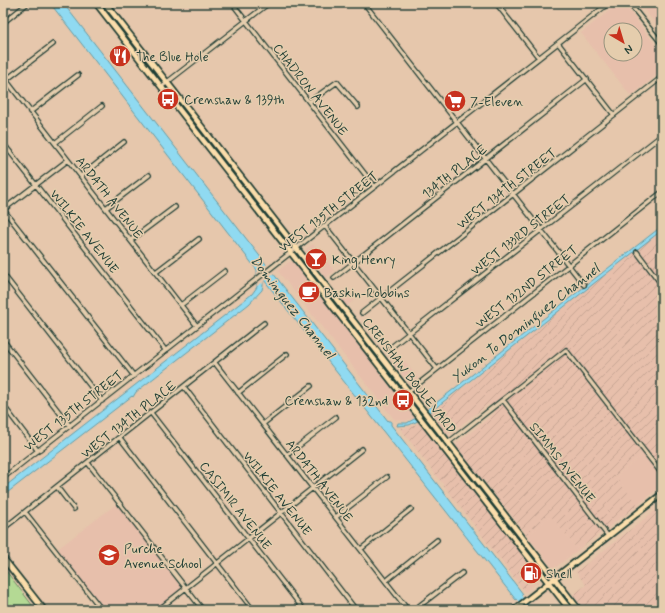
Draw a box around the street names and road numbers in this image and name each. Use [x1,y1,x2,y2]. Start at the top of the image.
street label: CHADRON AVENUE [268,40,352,140]
street label: 134TH PLACE [419,141,491,203]
street label: WEST 134TH STREET [454,145,560,234]
street label: ARDATH AVENUE [71,153,147,243]
street label: WEST 135TH STREET [276,168,382,256]
street label: WILKIE AVENUE [46,186,122,278]
street label: WEST 133RD STREET [468,191,574,279]
street label: WEST 132ND STREET [472,242,582,333]
street label: CRENSHAW BOULEVARD [358,314,460,438]
street label: WEST 135TH STREET [21,367,127,455]
street label: WEST 134TH PLACE [78,378,180,463]
street label: SIMMS AVENUE [525,419,599,507]
street label: ARDATH AVENUE [281,436,357,526]
street label: WILKIE AVENUE [239,448,315,540]
street label: CASIMIR AVENUE [195,458,275,554]

